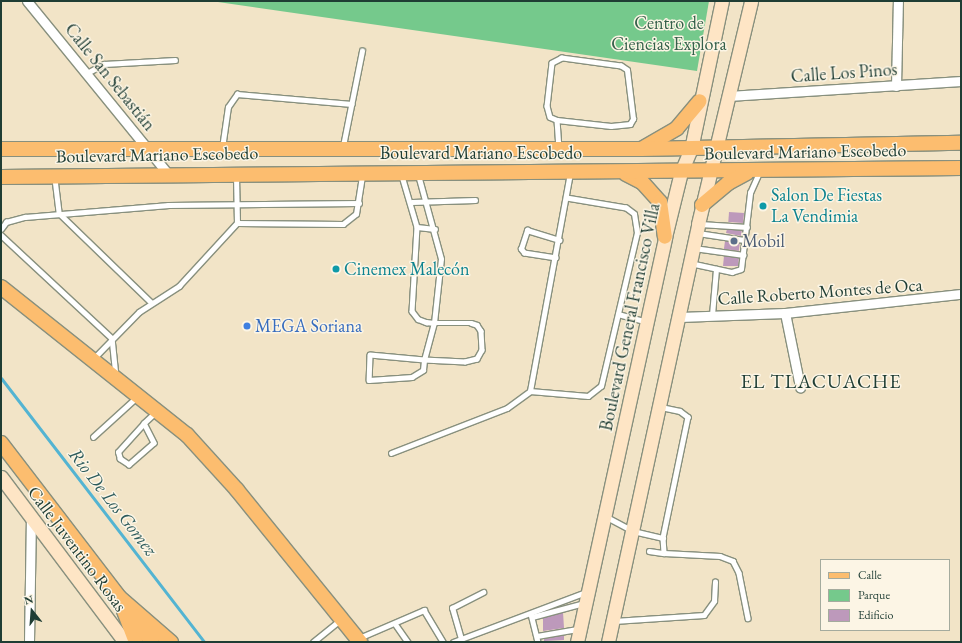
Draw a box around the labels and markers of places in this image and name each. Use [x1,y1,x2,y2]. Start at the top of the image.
place label: Salon De Fiestas La Vendimia [771,185,882,228]
marker: Salon De Fiestas La Vendimia [758,201,768,211]
place label: Mobil [742,230,785,252]
marker: Mobil [729,236,739,246]
place label: Cinemex Malecón [344,258,469,280]
marker: Cinemex Malecón [331,264,341,274]
place label: MEGA Soriana [255,315,362,337]
marker: MEGA Soriana [242,321,252,331]

